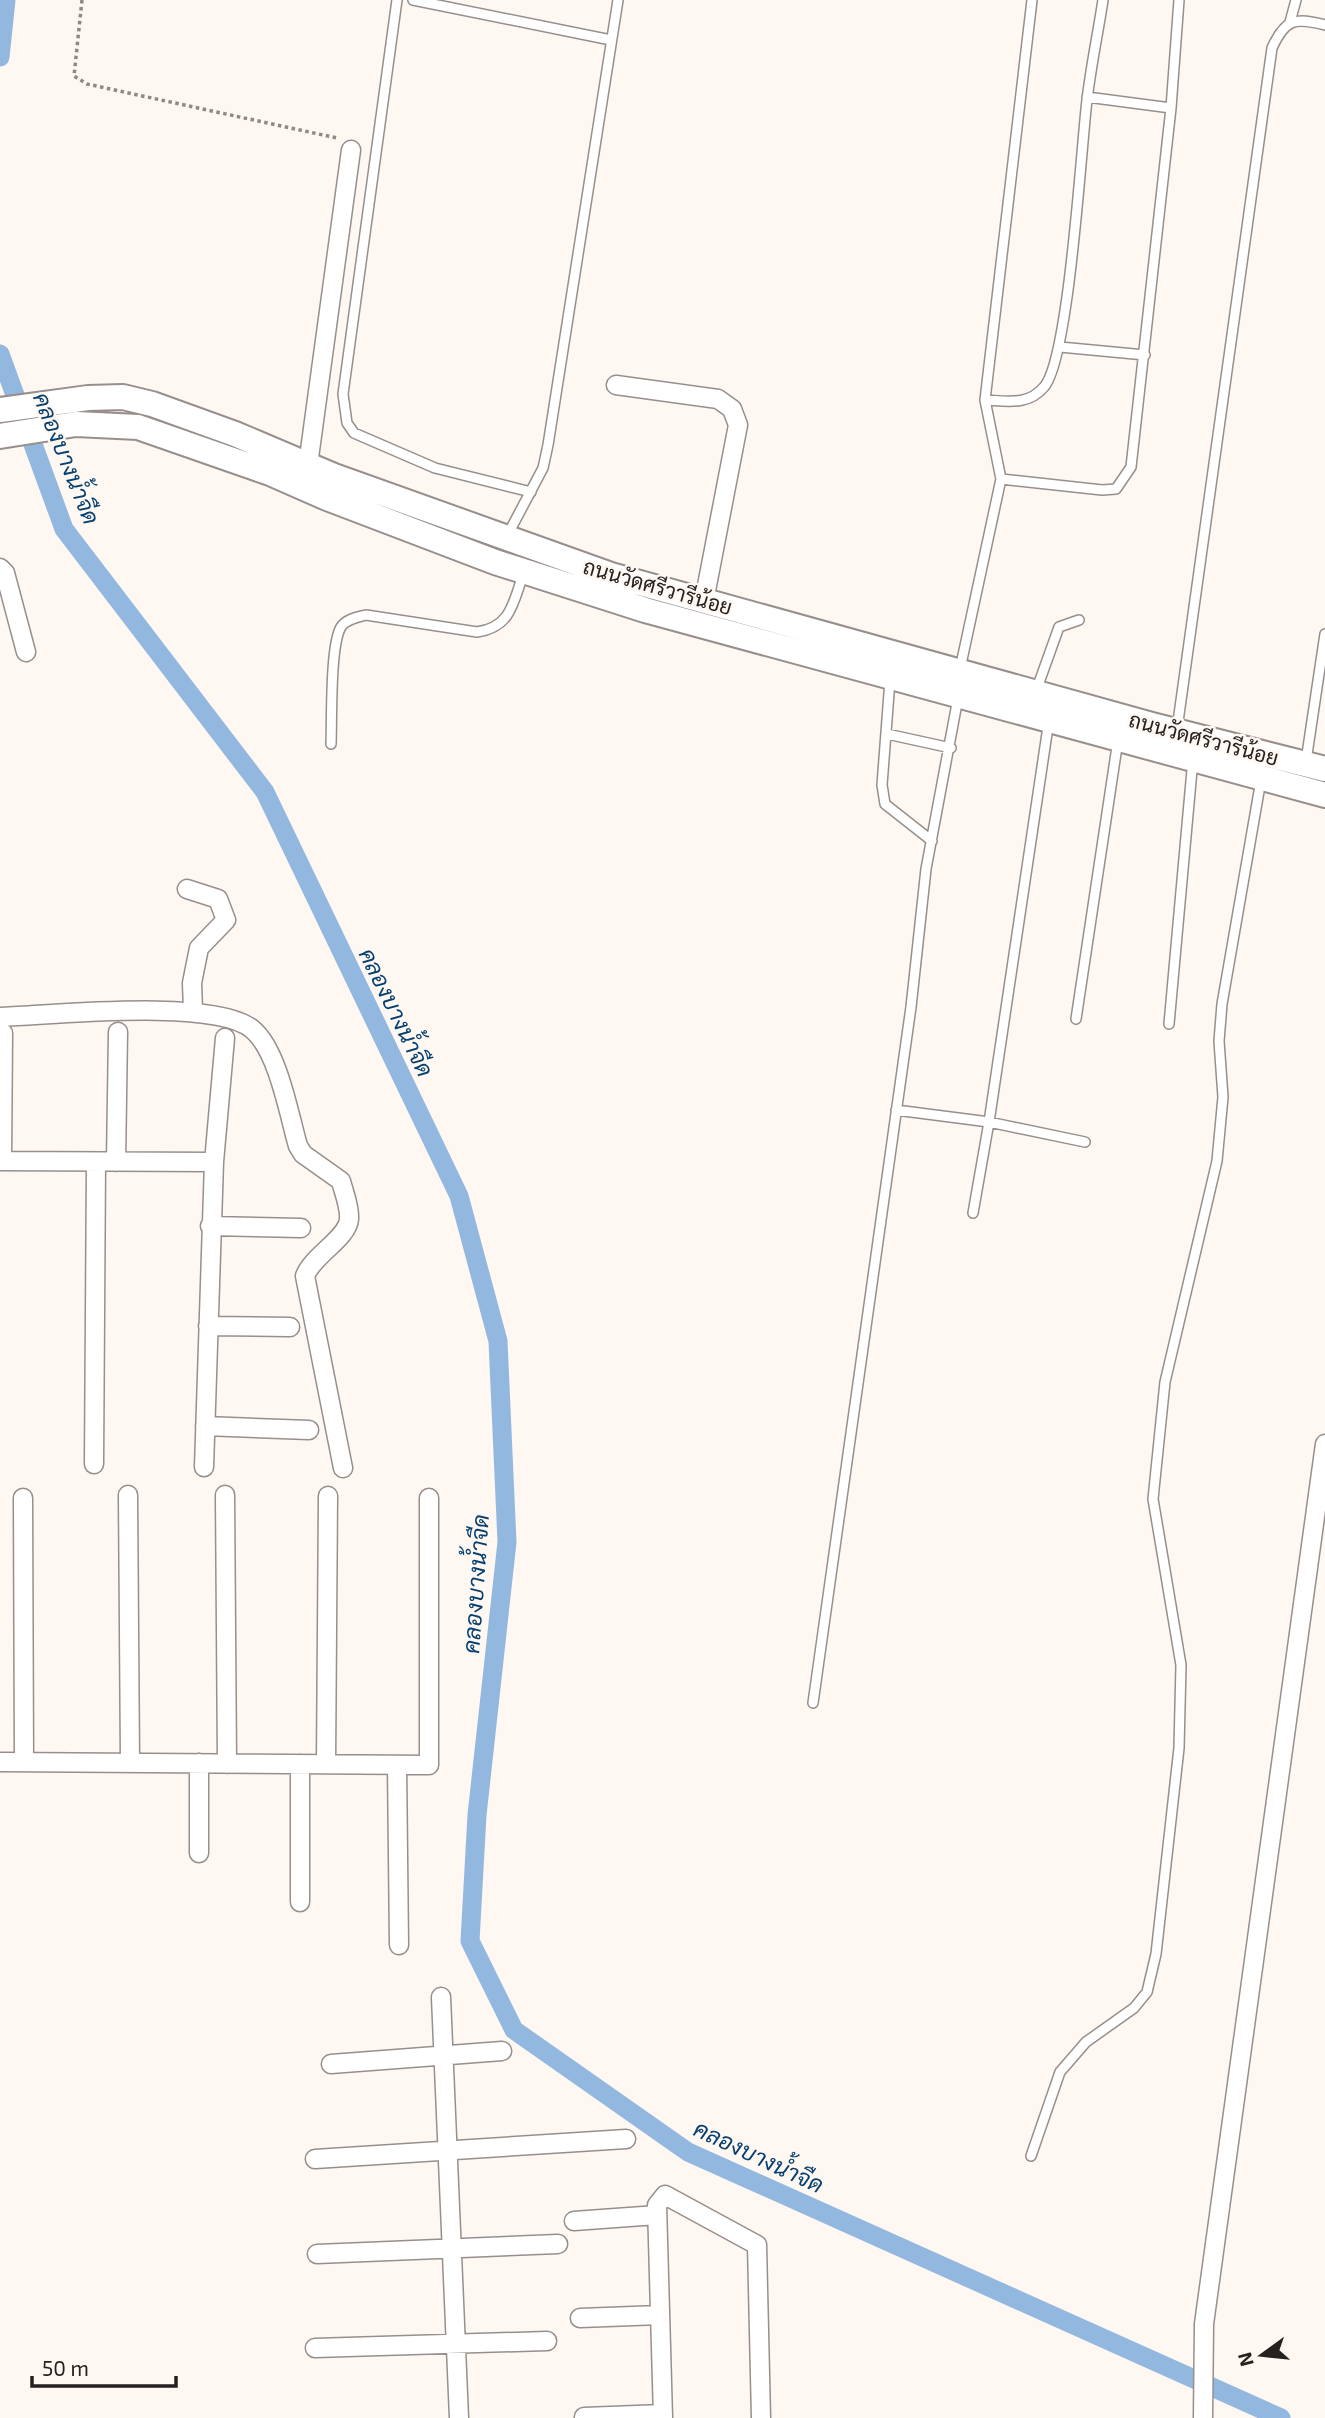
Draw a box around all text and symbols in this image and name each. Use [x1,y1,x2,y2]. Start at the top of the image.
water label: คลองบางน้ำจืด [28,386,111,528]
street label: ถนนวัดศรีวารีน้อย [581,553,735,619]
street label: ถนนวัดศรีวารีน้อย [1127,706,1281,770]
water label: คลองบางน้ำจืด [354,941,445,1081]
water label: คลองบางน้ำจืด [451,1513,494,1655]
water label: คลองบางน้ำจืด [690,2109,830,2198]
north arrow [1227,2320,1297,2390]
scale bar [32,2344,175,2388]
text: N [1232,2350,1258,2369]
text: 50 m [42,2355,89,2380]

